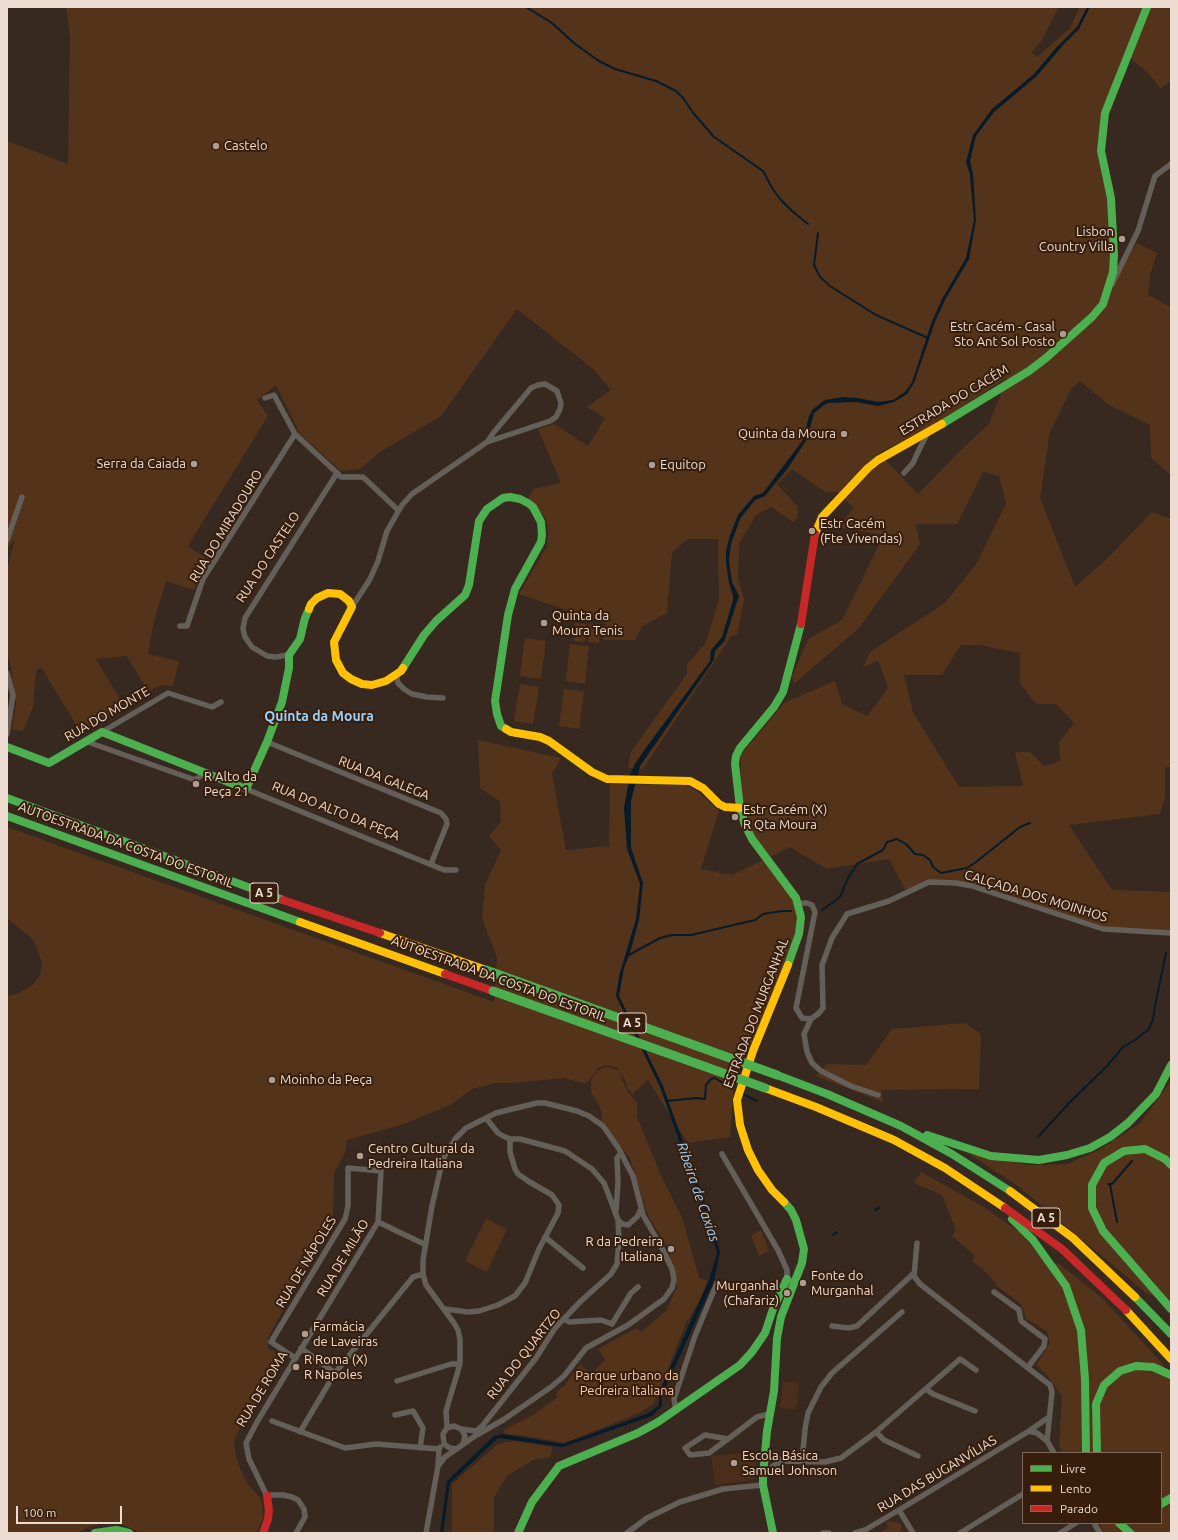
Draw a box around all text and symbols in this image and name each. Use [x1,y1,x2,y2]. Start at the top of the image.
place label: Castelo [224,138,268,154]
marker: Castelo [211,141,221,151]
place label: Lisbon Country Villa [1039,224,1114,255]
marker: Lisbon Country Villa [1117,234,1127,244]
place label: Estr Cacém - Casal Sto Ant Sol Posto [950,319,1055,350]
marker: Estr Cacém - Casal Sto Ant Sol Posto [1058,329,1068,339]
street label: ESTRADA DO CACÉM [897,361,1011,439]
place label: Quinta da Moura [738,426,836,442]
marker: Quinta da Moura [839,429,849,439]
place label: Serra da Caiada [96,456,186,472]
place label: Equitop [660,457,706,473]
marker: Serra da Caiada [189,459,199,469]
marker: Equitop [647,460,657,470]
street label: RUA DO MIRADOURO [186,467,266,585]
street label: RUA DO CASTELO [233,509,303,605]
place label: Estr Cacém (Fte Vivendas) [820,516,903,547]
marker: Estr Cacém (Fte Vivendas) [807,526,817,536]
place label: Quinta da Moura Tenis [552,608,623,639]
marker: Quinta da Moura Tenis [539,618,549,628]
street label: RUA DO MONTE [62,683,152,745]
district label: Quinta da Moura [264,708,374,724]
street label: RUA DA GALEGA [336,753,432,803]
place label: R Alto da Peça 21 [204,769,257,800]
street label: RUA DO ALTO DA PEÇA [270,778,402,844]
marker: R Alto da Peça 21 [191,779,201,789]
street label: AUTOESTRADA DA COSTA DO ESTORIL [16,799,236,891]
place label: Estr Cacém (X) R Qta Moura [743,802,827,833]
marker: Estr Cacém (X) R Qta Moura [730,812,740,822]
street label: CALÇADA DOS MOINHOS [962,867,1110,925]
road number: A 5 [250,883,278,903]
street label: AUTOESTRADA DA COSTA DO ESTORIL [389,933,609,1025]
street label: ESTRADA DO MURGANHAL [720,936,792,1090]
road number: A 5 [618,1013,646,1033]
place label: Moinho da Peça [280,1072,372,1088]
marker: Moinho da Peça [267,1075,277,1085]
water label: Ribeira de Caxias [673,1140,723,1244]
place label: Centro Cultural da Pedreira Italiana [368,1141,475,1172]
marker: Centro Cultural da Pedreira Italiana [355,1151,365,1161]
road number: A 5 [1032,1208,1060,1228]
street label: RUA DE NÁPOLES [272,1213,340,1311]
street label: RUA DE MILÃO [314,1216,372,1300]
place label: R da Pedreira Italiana [586,1234,663,1265]
marker: R da Pedreira Italiana [666,1244,676,1254]
place label: Fonte do Murganhal [811,1268,874,1299]
place label: Murganhal (Chafariz) [716,1278,779,1309]
marker: Fonte do Murganhal [798,1278,808,1288]
marker: Murganhal (Chafariz) [782,1288,792,1298]
street label: RUA DO QUARTZO [484,1306,564,1402]
place label: Farmácia de Laveiras [313,1319,378,1350]
marker: Farmácia de Laveiras [300,1329,310,1339]
street label: RUA DE ROMA [233,1348,291,1430]
place label: R Roma (X) R Napoles [304,1352,368,1383]
marker: R Roma (X) R Napoles [291,1362,301,1372]
park label: Parque urbano da Pedreira Italiana [575,1368,679,1399]
street label: RUA DAS BUGANVÍLIAS [875,1432,999,1516]
place label: Escola Básica Samuel Johnson [742,1448,837,1479]
legend [1022,1452,1162,1524]
marker: Escola Básica Samuel Johnson [729,1458,739,1468]
text: Livre [1060,1462,1086,1475]
text: Lento [1060,1482,1091,1495]
scale bar [18,1498,124,1524]
text: Parado [1060,1502,1098,1515]
text: 100 m [23,1506,56,1519]

